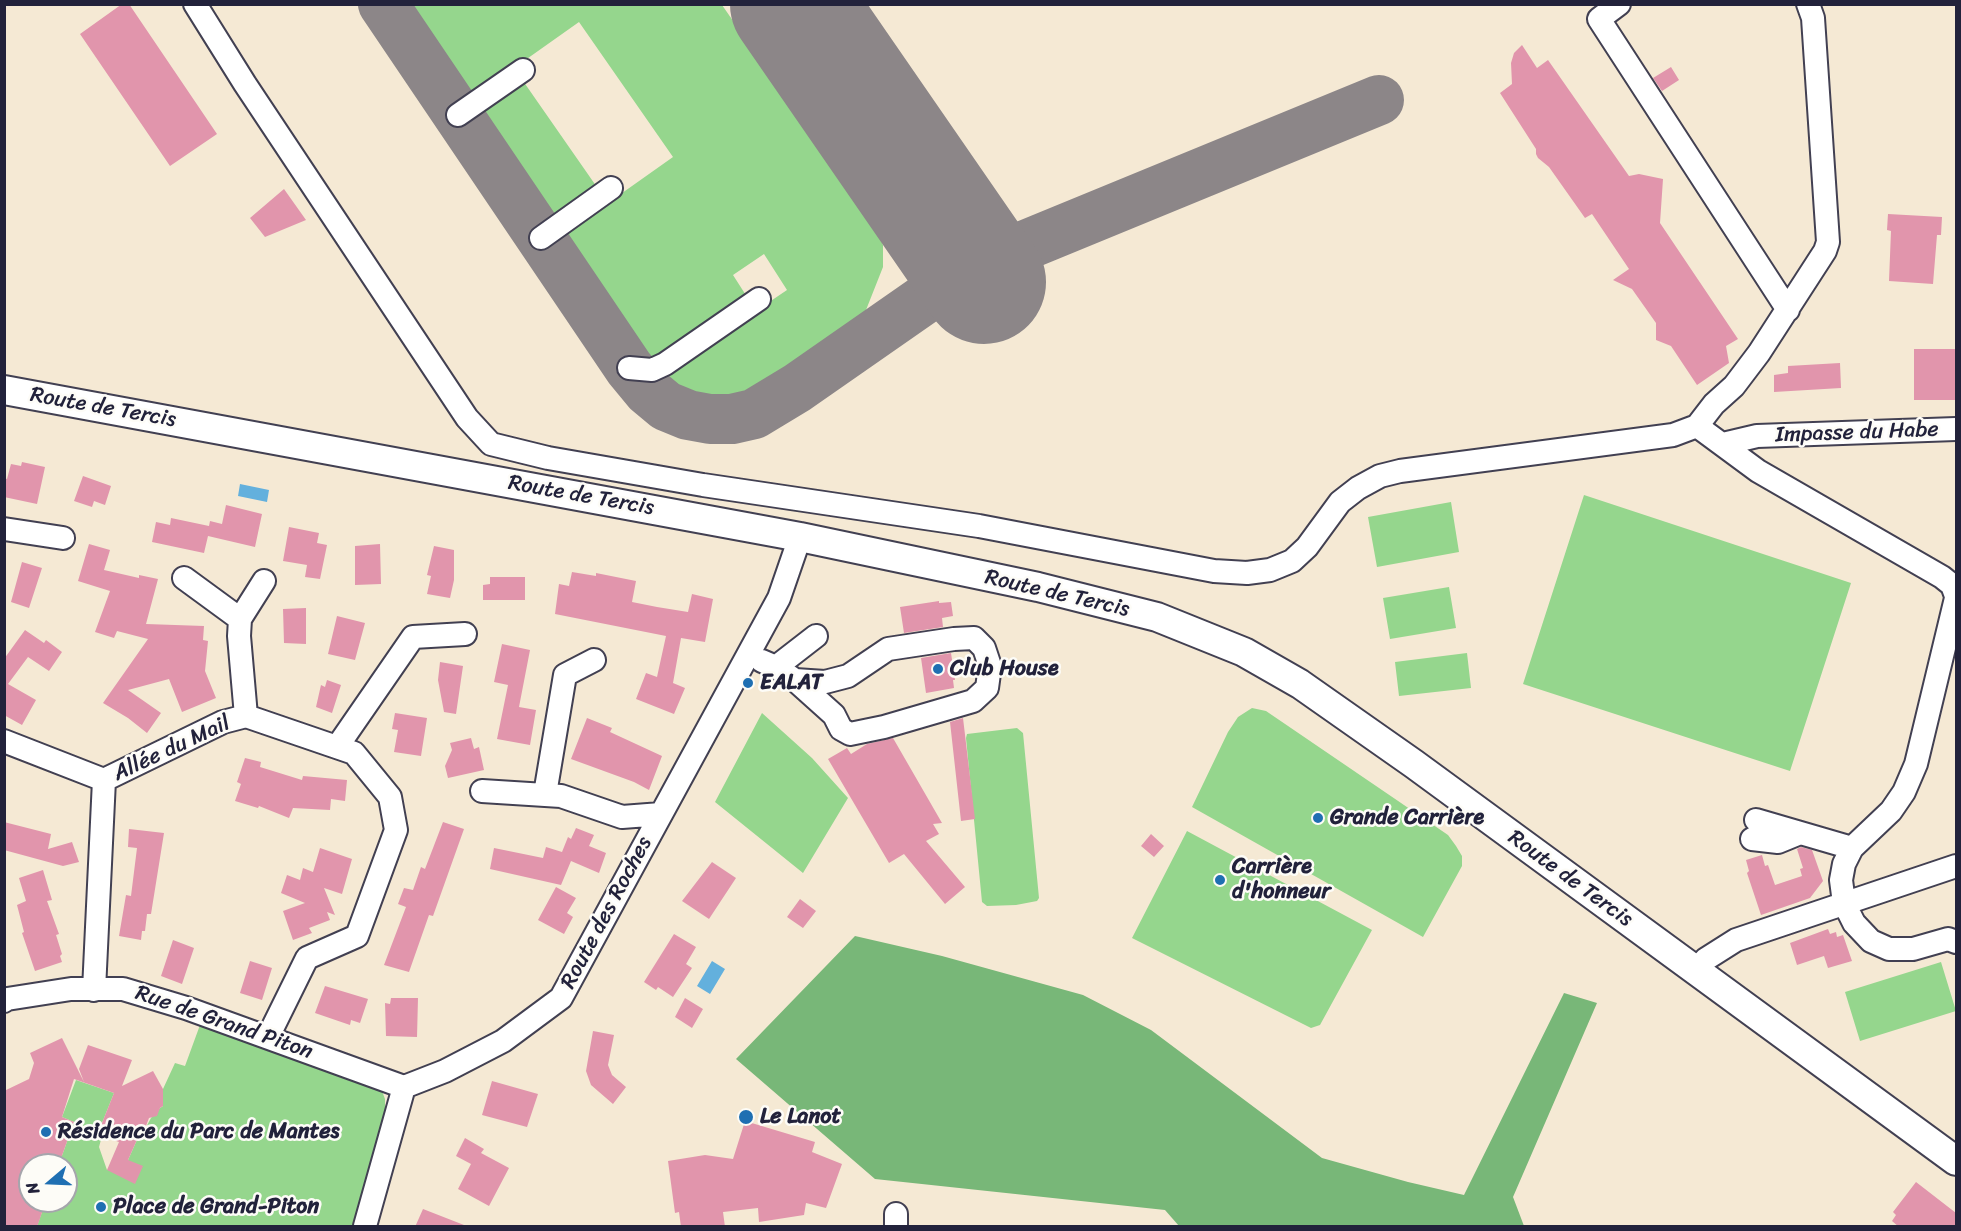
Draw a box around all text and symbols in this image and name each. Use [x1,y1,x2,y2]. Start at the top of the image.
street label: Route de Tercis [28,382,178,434]
street label: Impasse du Habe [1775,417,1939,449]
street label: Route de Tercis [506,470,656,522]
street label: Route de Tercis [982,565,1132,623]
place label: Club House [950,656,1059,682]
marker: Club House [931,662,945,676]
place label: EALAT [760,670,823,696]
marker: EALAT [741,676,755,690]
street label: Allée du Mail [109,710,235,788]
place label: Grande Carrière [1330,805,1484,831]
marker: Grande Carrière [1311,811,1325,825]
street label: Route de Tercis [1503,825,1637,933]
street label: Route des Roches [556,832,658,994]
place label: Carrière d'honneur [1232,854,1330,906]
marker: Carrière d'honneur [1213,873,1227,887]
street label: Rue de Grand Piton [132,980,316,1066]
place label: Le Lanot [760,1104,841,1130]
marker: Le Lanot [737,1108,755,1126]
place label: Résidence du Parc de Mantes [58,1119,340,1145]
marker: Résidence du Parc de Mantes [39,1125,53,1139]
north arrow [18,1153,78,1213]
text: N [17,1178,48,1198]
place label: Place de Grand-Piton [113,1194,319,1220]
marker: Place de Grand-Piton [94,1200,108,1214]

